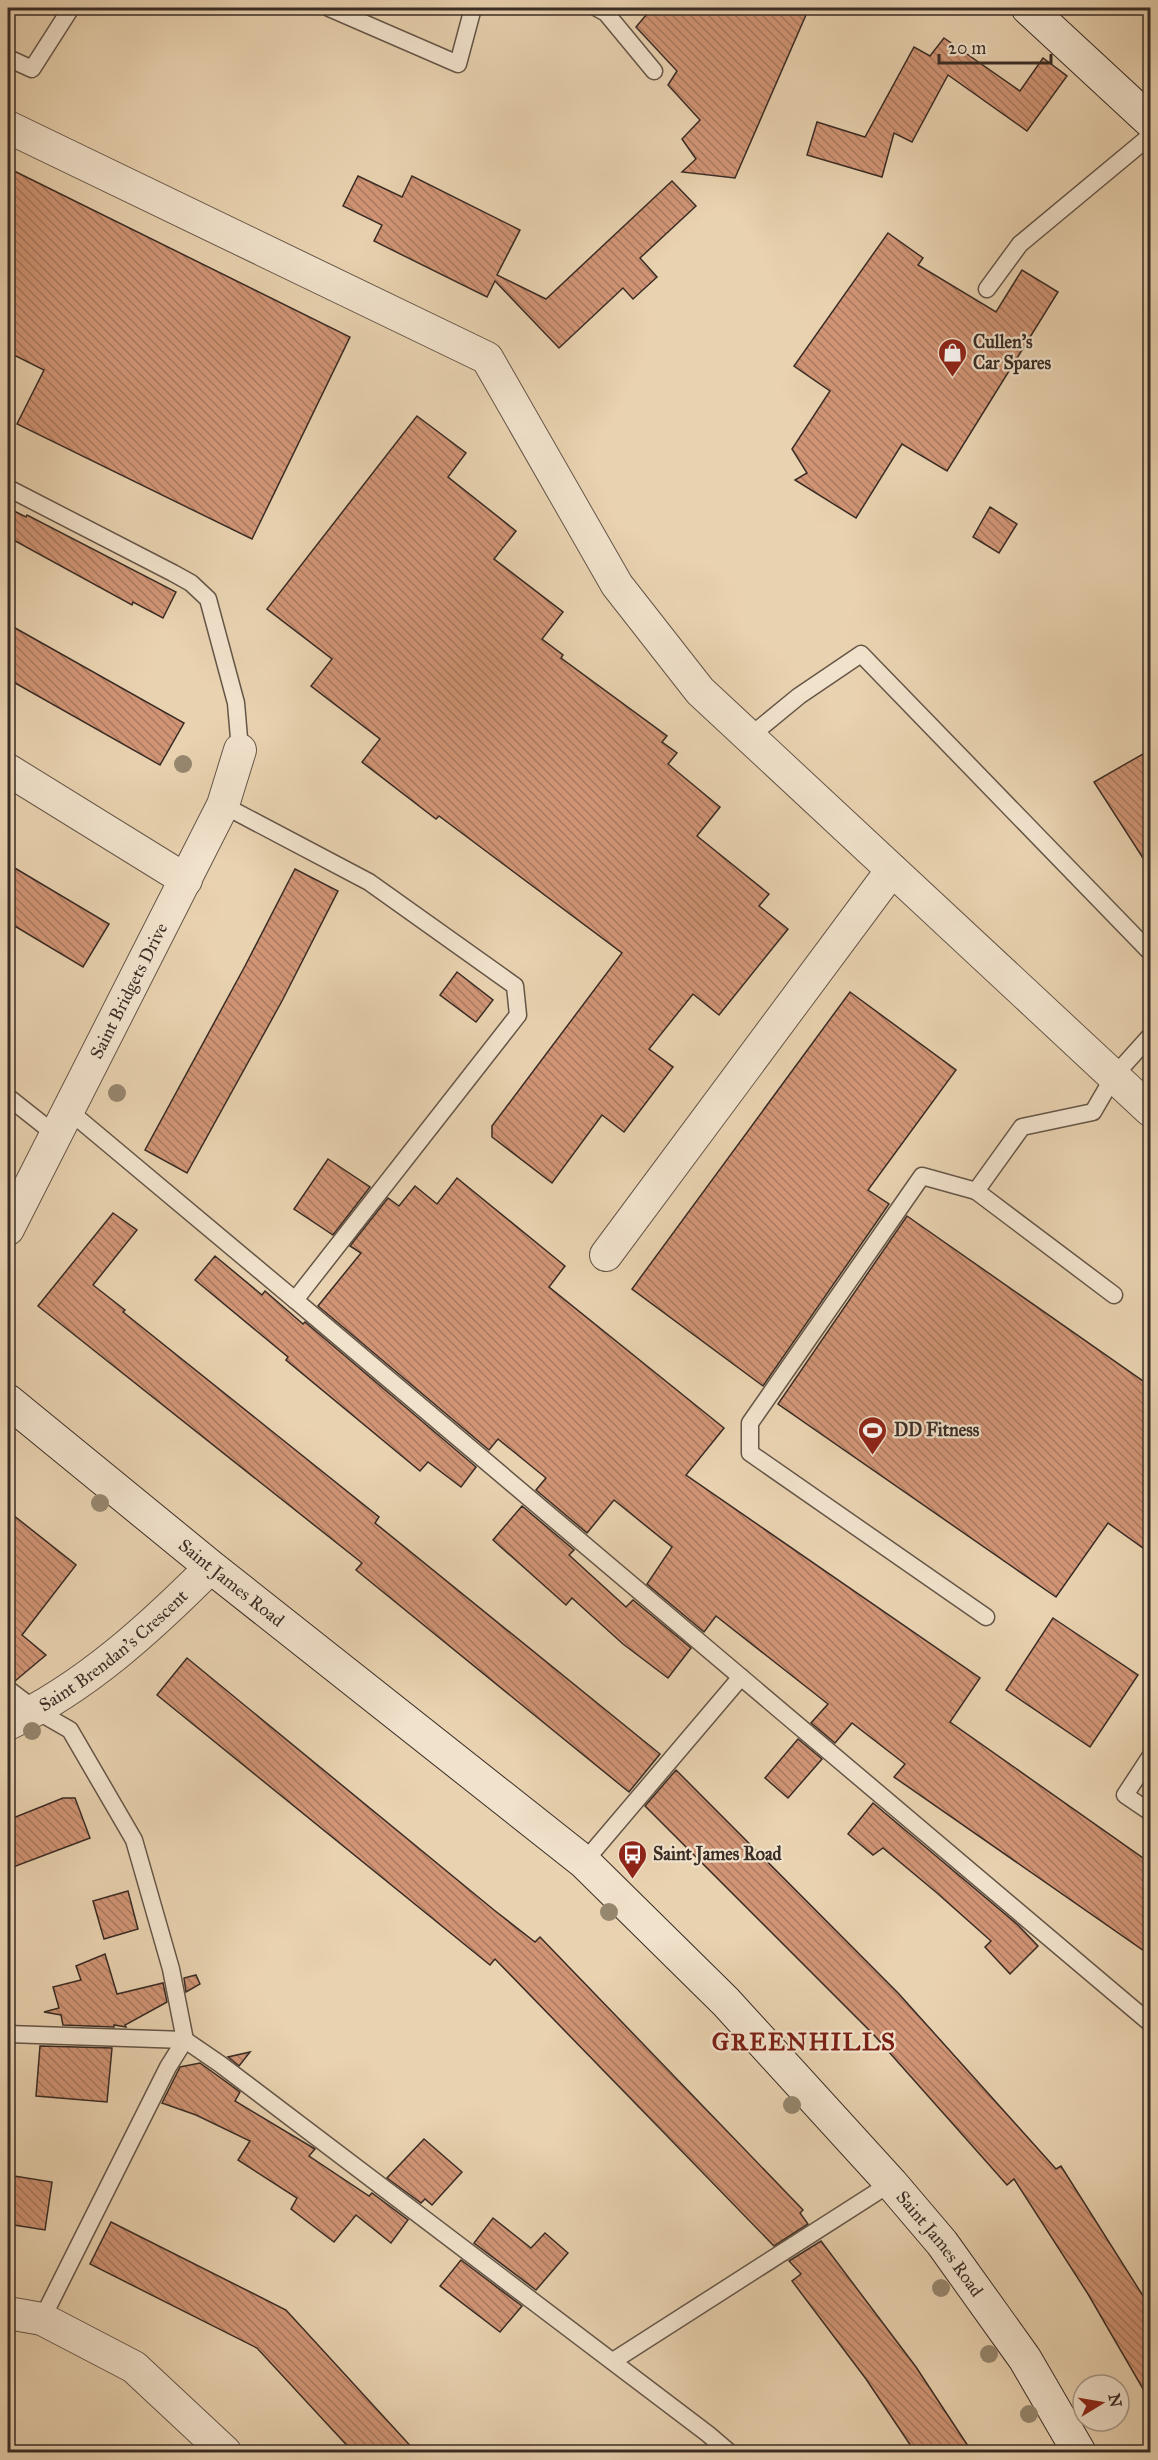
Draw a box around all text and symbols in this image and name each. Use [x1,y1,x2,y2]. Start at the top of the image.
scale bar [939,27,1052,65]
text: 20 m [948,37,986,59]
place label: Cullen's Car Spares [973,331,1052,375]
shop icon: Cullen's Car Spares [936,336,968,378]
street label: Saint Bridgets Drive [85,919,172,1063]
sports icon: DD Fitness [857,1414,889,1456]
place label: DD Fitness [894,1419,980,1441]
street label: Saint James Road [174,1534,289,1632]
street label: Saint Brendan's Crescent [35,1585,193,1716]
bus stop icon: Saint James Road [616,1838,648,1880]
place label: Saint James Road [653,1843,783,1866]
district label: GREENHILLS [712,2027,896,2057]
street label: Saint James Road [891,2186,988,2301]
north arrow [1071,2373,1131,2433]
text: N [1105,2392,1126,2409]

